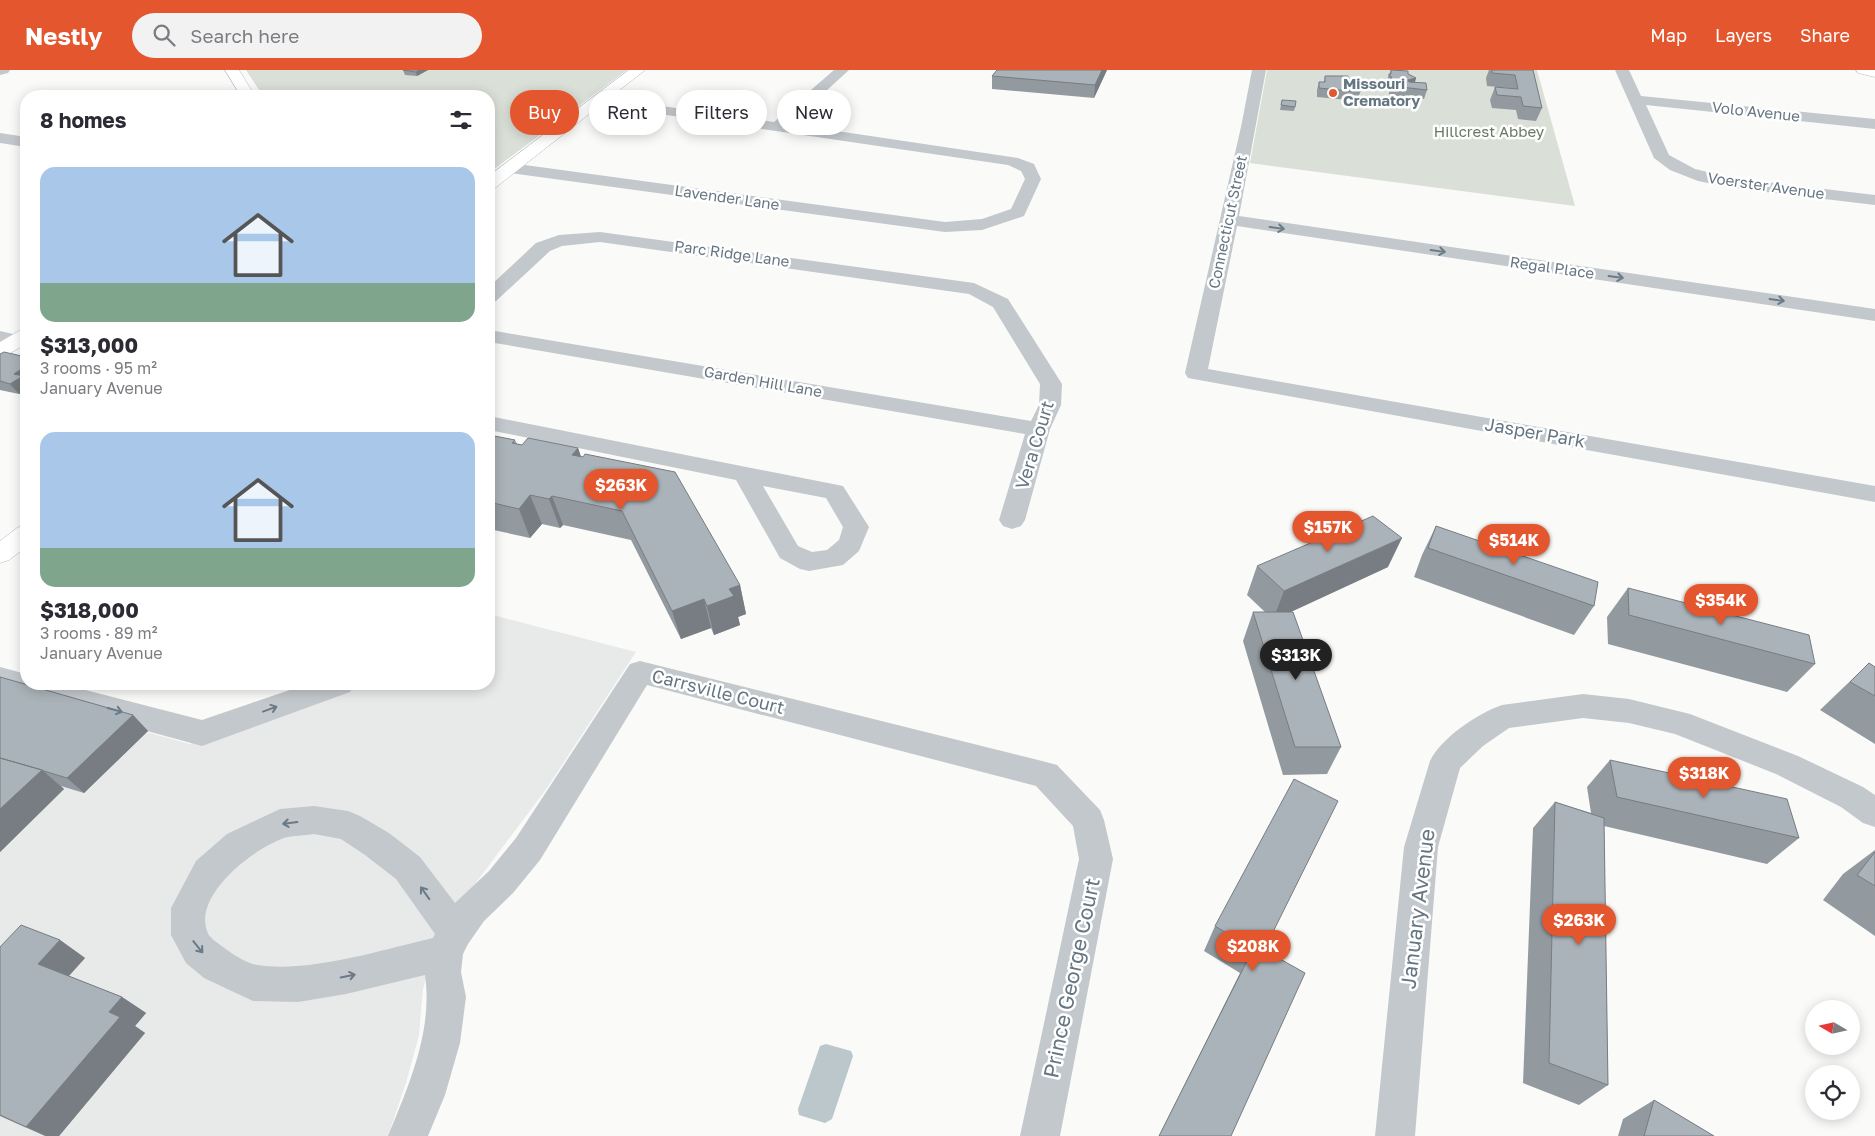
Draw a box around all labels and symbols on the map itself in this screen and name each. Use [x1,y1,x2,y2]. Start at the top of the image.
place label: Missouri Crematory [1343,74,1420,109]
marker: Missouri Crematory [1327,87,1339,99]
street label: Volo Avenue [1711,97,1801,125]
park label: Hillcrest Abbey [1434,122,1545,140]
street label: Connecticut Street [1204,153,1250,290]
street label: Voerster Avenue [1707,168,1826,202]
street label: Lavender Lane [674,181,781,213]
one-way arrow [1269,223,1285,233]
street label: Parc Ridge Lane [673,236,791,270]
one-way arrow [1429,246,1445,256]
street label: Regal Place [1509,252,1596,282]
one-way arrow [1608,272,1624,282]
one-way arrow [1768,296,1784,306]
street label: Garden Hill Lane [703,362,824,400]
street label: Vera Court [1010,398,1058,492]
street label: Jasper Park [1483,412,1587,452]
pin: $263K [586,468,656,511]
pin: $157K [1293,510,1363,553]
pin: $514K [1479,524,1549,566]
pin: $354K [1686,584,1756,626]
pin: $313K [1261,638,1331,681]
street label: Carrsville Court [650,664,787,718]
one-way arrow [262,704,277,713]
one-way arrow [106,706,122,715]
pin: $318K [1669,756,1739,799]
one-way arrow [282,818,298,828]
street label: January Avenue [1394,827,1440,990]
street label: Prince George Court [1037,875,1105,1080]
one-way arrow [420,886,430,900]
pin: $263K [1544,904,1614,946]
pin: $208K [1218,930,1288,972]
one-way arrow [192,941,203,954]
one-way arrow [340,970,356,980]
north arrow [1805,1000,1860,1055]

